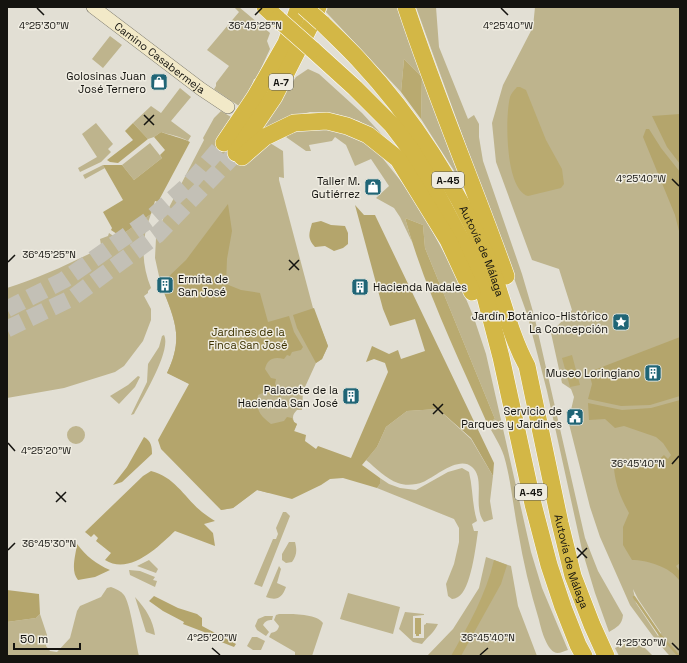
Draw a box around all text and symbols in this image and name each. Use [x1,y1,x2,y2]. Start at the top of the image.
text: 4°25'30"W [19,19,69,32]
street label: Camino Casabermeja [112,19,208,97]
text: 36°45'25"N [228,19,282,32]
text: 4°25'40"W [483,19,533,32]
place label: Golosinas Juan José Ternero [66,69,146,96]
shop icon: Golosinas Juan José Ternero [149,72,169,92]
road number: A-7 [269,74,293,90]
road number: A-45 [432,172,464,188]
text: 4°25'40"W [616,172,666,185]
place label: Taller M. Gutiérrez [312,174,360,201]
shop icon: Taller M. Gutiérrez [363,177,383,197]
street label: Autovía de Málaga [456,203,507,299]
text: 36°45'25"N [22,248,76,261]
place label: Ermita de San José [178,272,228,299]
building icon: Ermita de San José [155,275,175,295]
building icon: Hacienda Nadales [350,277,370,297]
place label: Hacienda Nadales [373,280,467,294]
place label: Jardín Botánico-Histórico La Concepción [472,309,608,336]
place icon: Jardín Botánico-Histórico La Concepción [611,312,631,332]
park label: Jardines de la Finca San José [208,325,288,352]
building icon: Museo Loringiano [643,363,663,383]
place label: Museo Loringiano [546,366,640,380]
place label: Palacete de la Hacienda San José [238,383,339,410]
building icon: Palacete de la Hacienda San José [341,386,361,406]
place label: Servicio de Parques y Jardines [461,404,562,431]
public building icon: Servicio de Parques y Jardines [565,407,585,427]
text: 4°25'20"W [21,444,71,457]
text: 36°45'40"N [611,457,665,470]
road number: A-45 [515,484,547,500]
street label: Autovía de Málaga [551,513,592,611]
text: 36°45'30"N [22,537,76,550]
scale bar [14,625,80,651]
text: 50 m [20,631,48,647]
text: 4°25'20"W [187,631,237,644]
text: 36°45'40"N [461,631,515,644]
text: 4°25'30"W [616,636,666,649]

